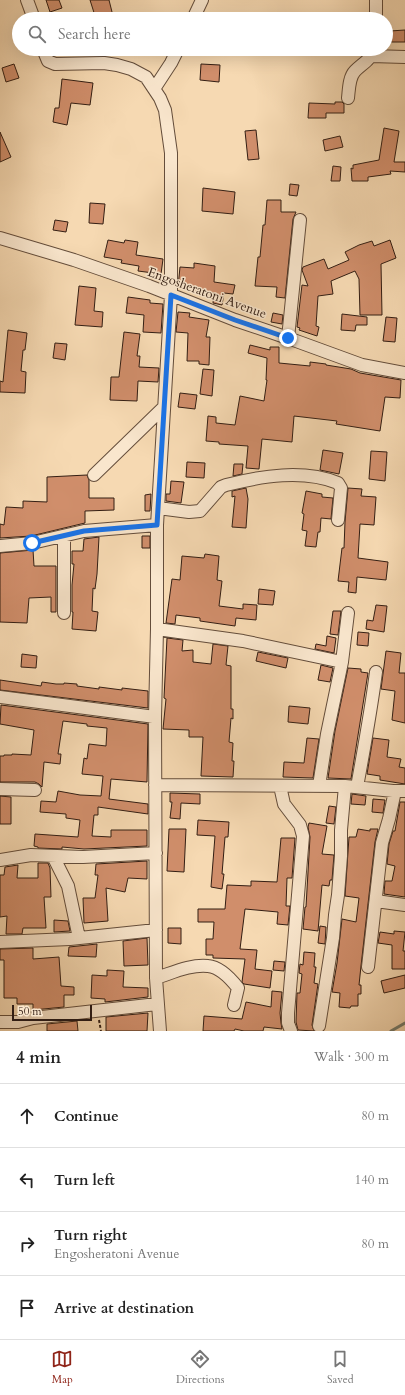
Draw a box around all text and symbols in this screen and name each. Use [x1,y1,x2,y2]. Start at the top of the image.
search box [12,12,393,56]
icon: search [26,23,48,45]
text: Search here [58,24,131,44]
street label: Engosheratoni Avenue [145,263,269,323]
route end [279,329,297,347]
route start [23,534,41,552]
scale bar [12,1003,92,1022]
text: 50 m [18,1004,42,1019]
text: 4 min [16,1046,61,1069]
text: Walk · 300 m [314,1048,389,1066]
icon: ahead [16,1105,38,1127]
text: Continue [54,1106,119,1126]
text: 80 m [361,1107,389,1125]
icon: left [16,1169,38,1191]
text: Turn left [54,1170,115,1190]
text: 140 m [355,1171,389,1189]
text: Turn right [54,1225,127,1245]
icon: right [16,1233,38,1255]
text: 80 m [361,1235,389,1253]
text: Engosheratoni Avenue [54,1245,179,1263]
icon: arrive [16,1297,38,1319]
text: Arrive at destination [54,1298,194,1318]
tab: Map [51,1348,73,1387]
tab: Directions [176,1348,224,1387]
tab: Saved [327,1348,354,1387]

